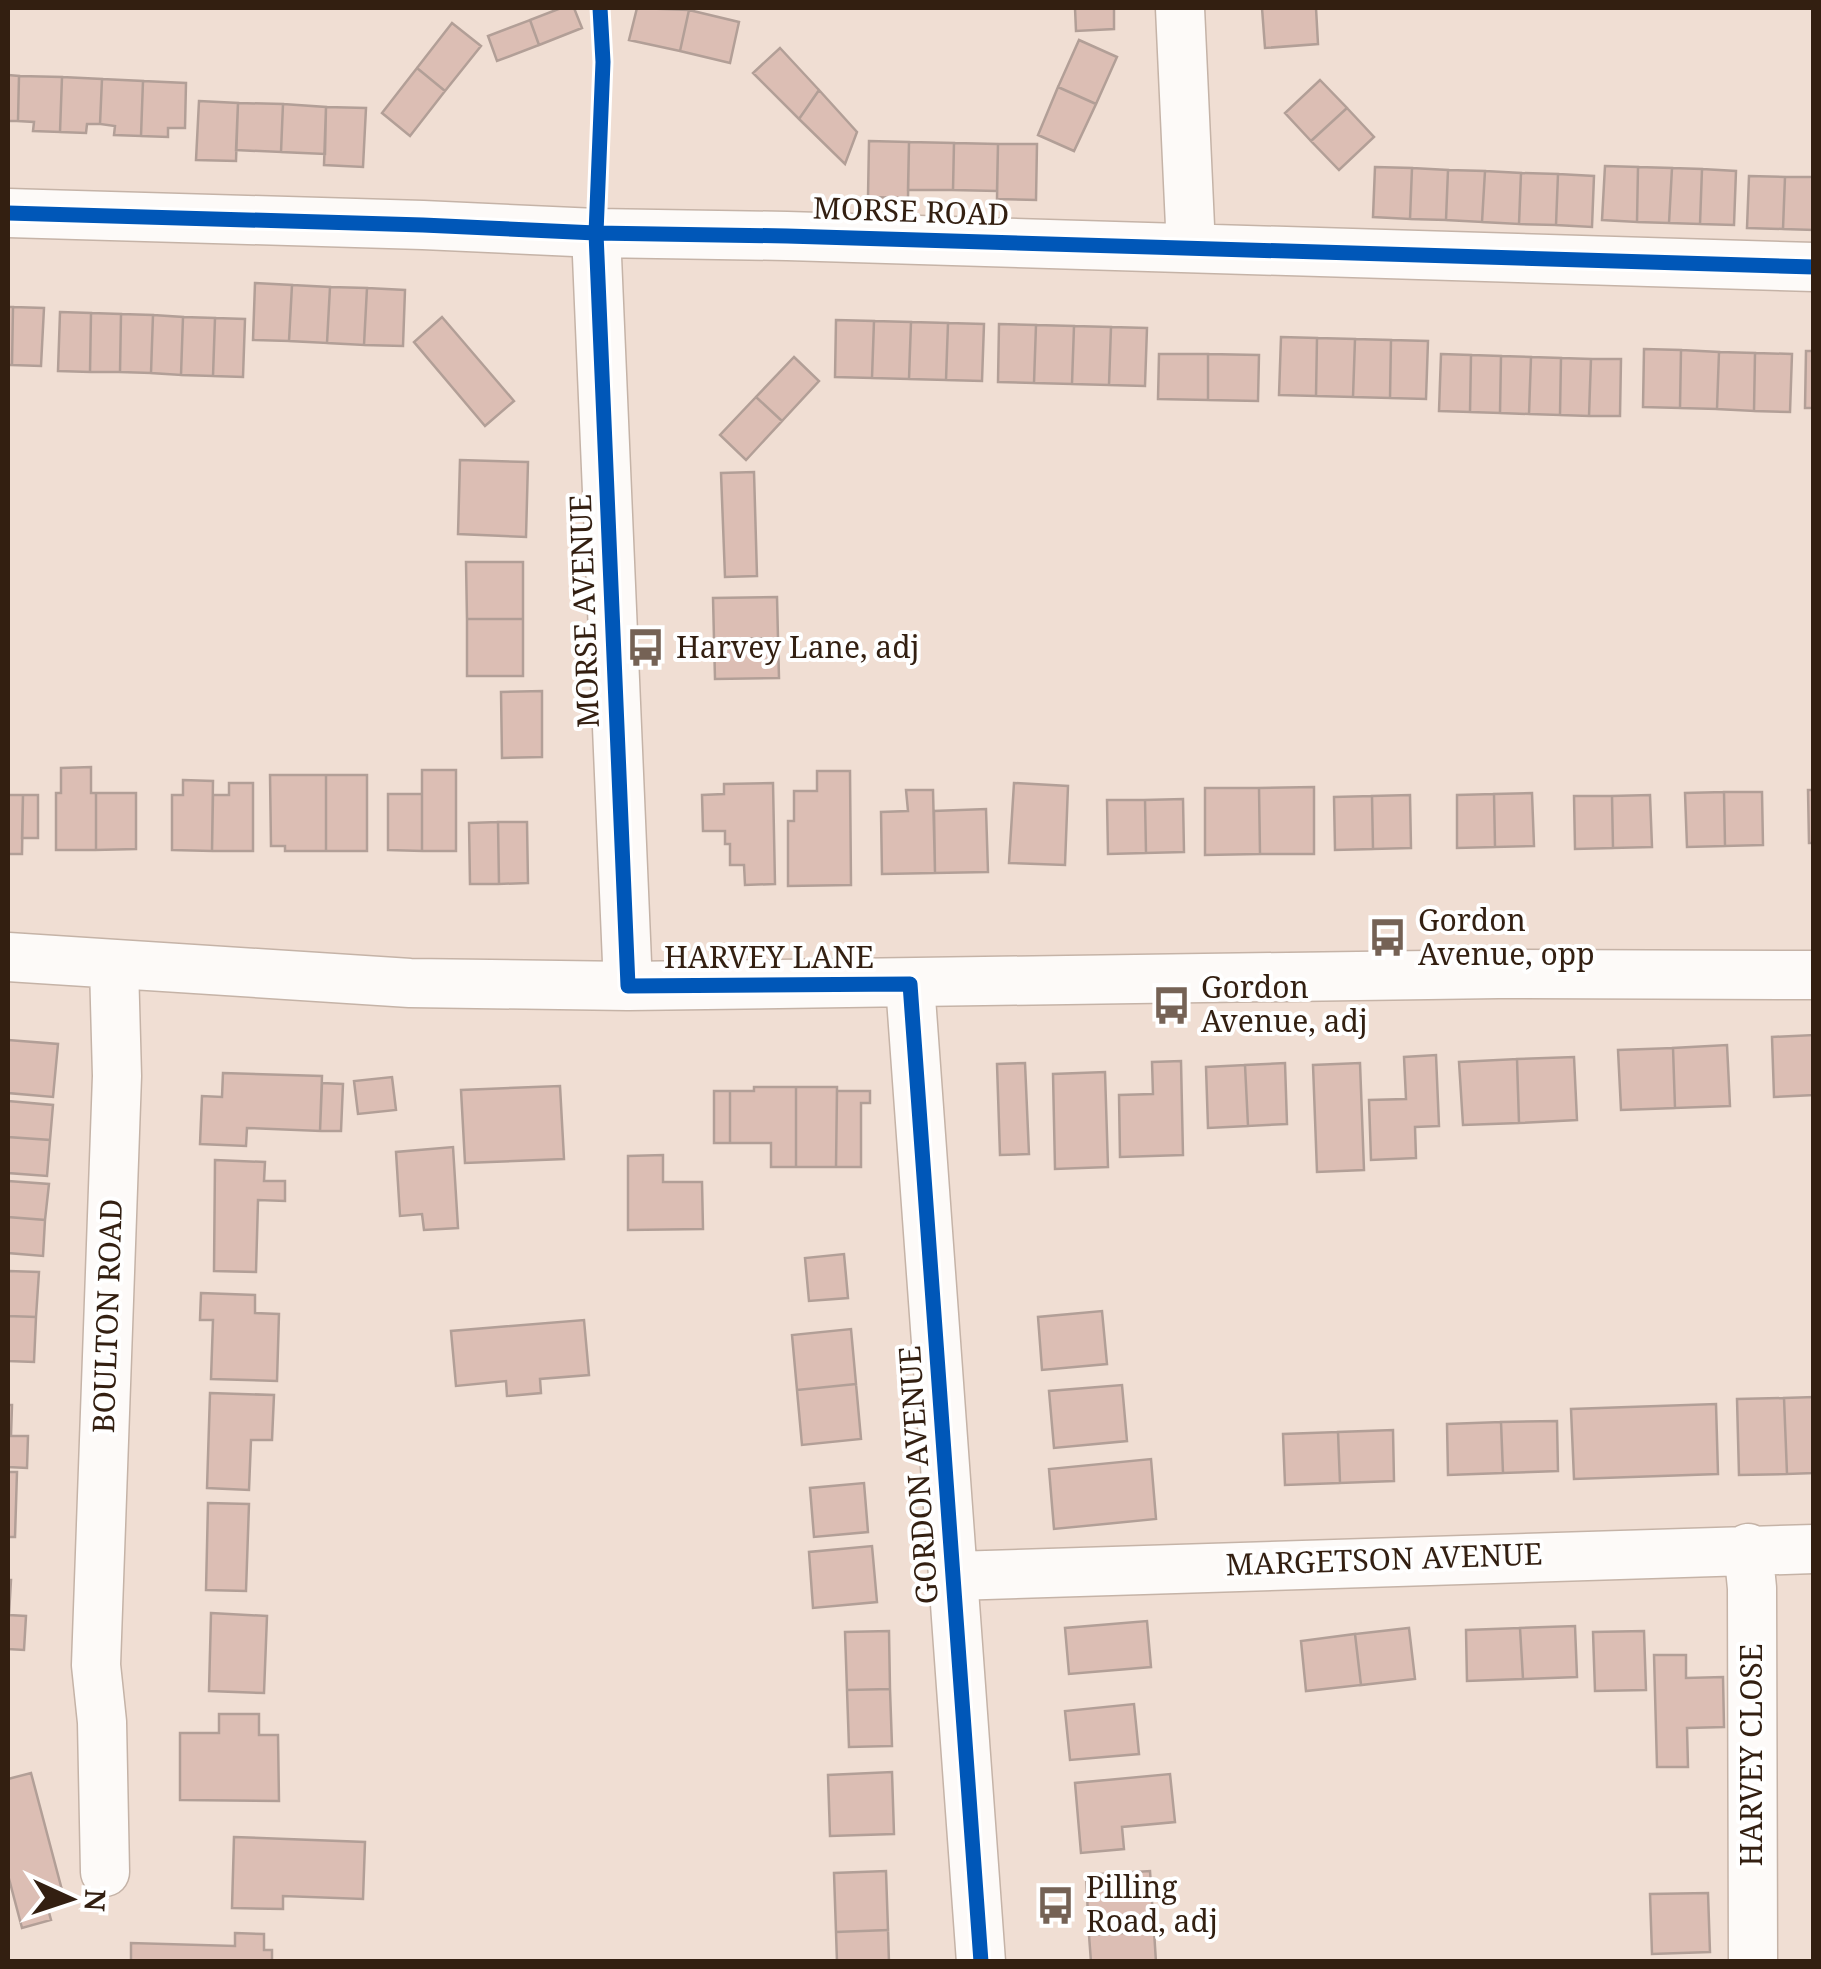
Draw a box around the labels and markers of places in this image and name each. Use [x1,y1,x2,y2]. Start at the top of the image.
place label: Harvey Lane, adj [676,626,920,667]
bus stop icon: Harvey Lane, adj [625,627,667,669]
place label: Gordon Avenue, opp [1418,899,1595,974]
bus stop icon: Gordon Avenue, opp [1367,917,1409,959]
place label: Gordon Avenue, adj [1201,966,1368,1041]
bus stop icon: Gordon Avenue, adj [1150,984,1192,1026]
place label: Pilling Road, adj [1086,1866,1218,1941]
bus stop icon: Pilling Road, adj [1035,1884,1077,1926]

